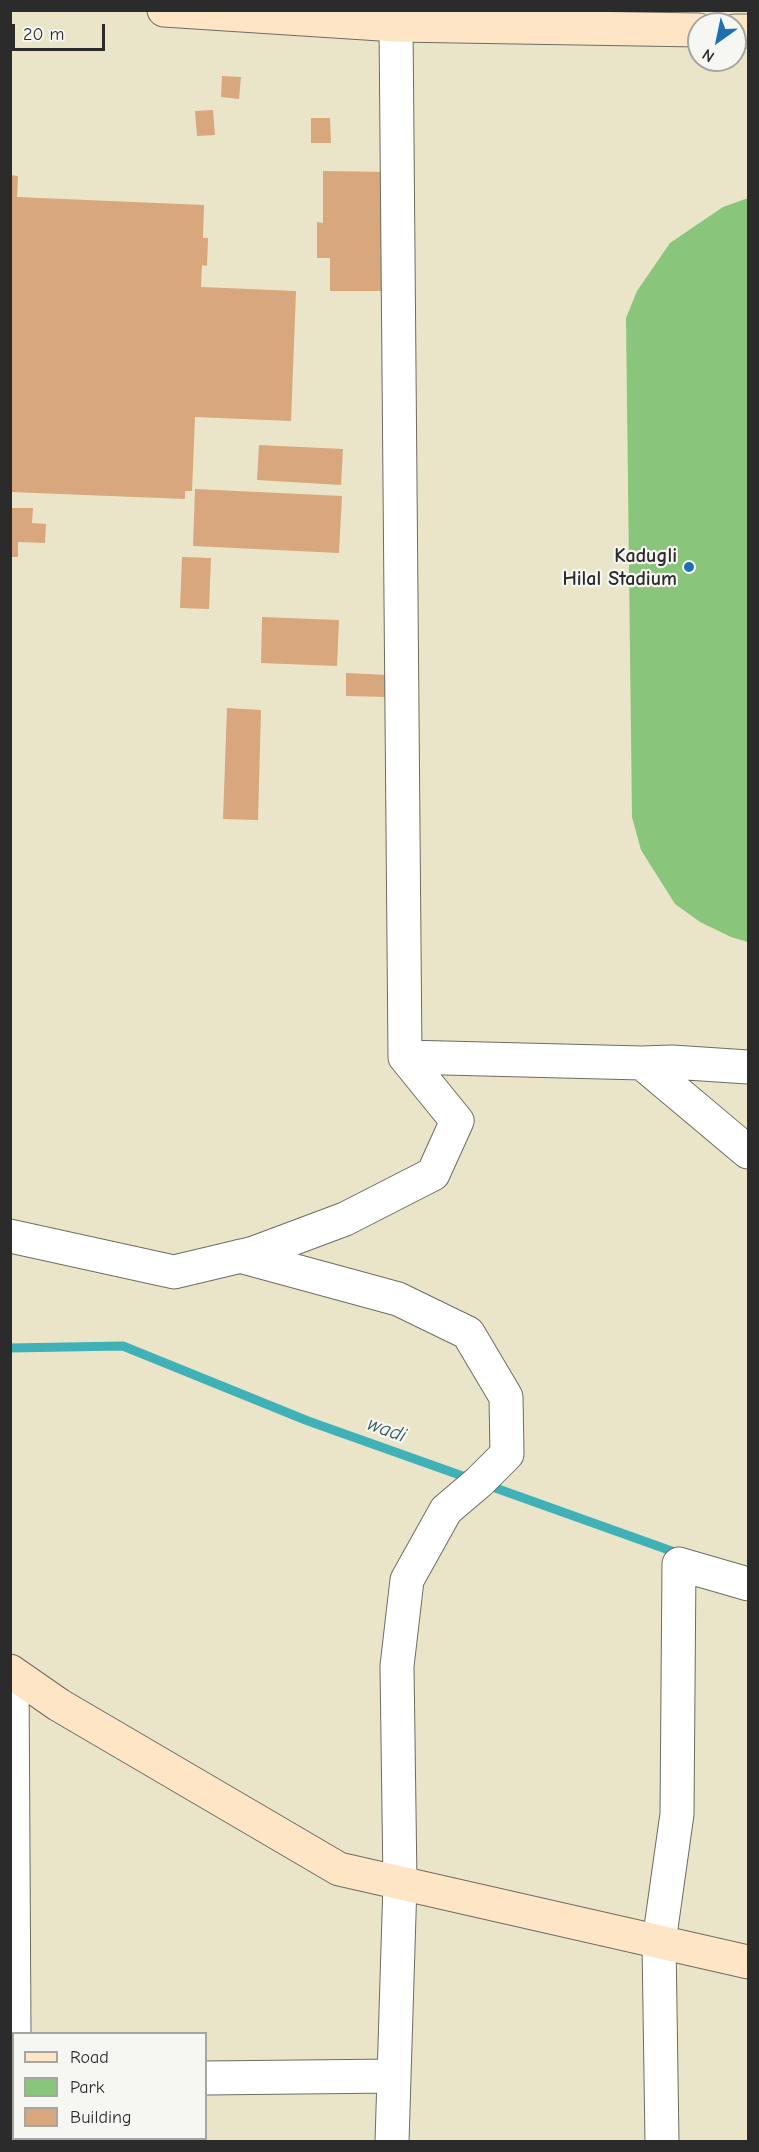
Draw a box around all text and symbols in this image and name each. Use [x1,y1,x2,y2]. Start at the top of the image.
scale bar [15,12,108,50]
north arrow [687,12,747,72]
text: 20 m [23,24,64,45]
text: N [699,45,718,66]
place label: Kadugli Hilal Stadium [562,544,677,591]
marker: Kadugli Hilal Stadium [682,560,696,574]
water label: wadi [364,1411,410,1449]
legend [12,2032,207,2140]
text: Road [70,2047,109,2068]
text: Park [70,2077,104,2098]
text: Building [70,2107,132,2128]

